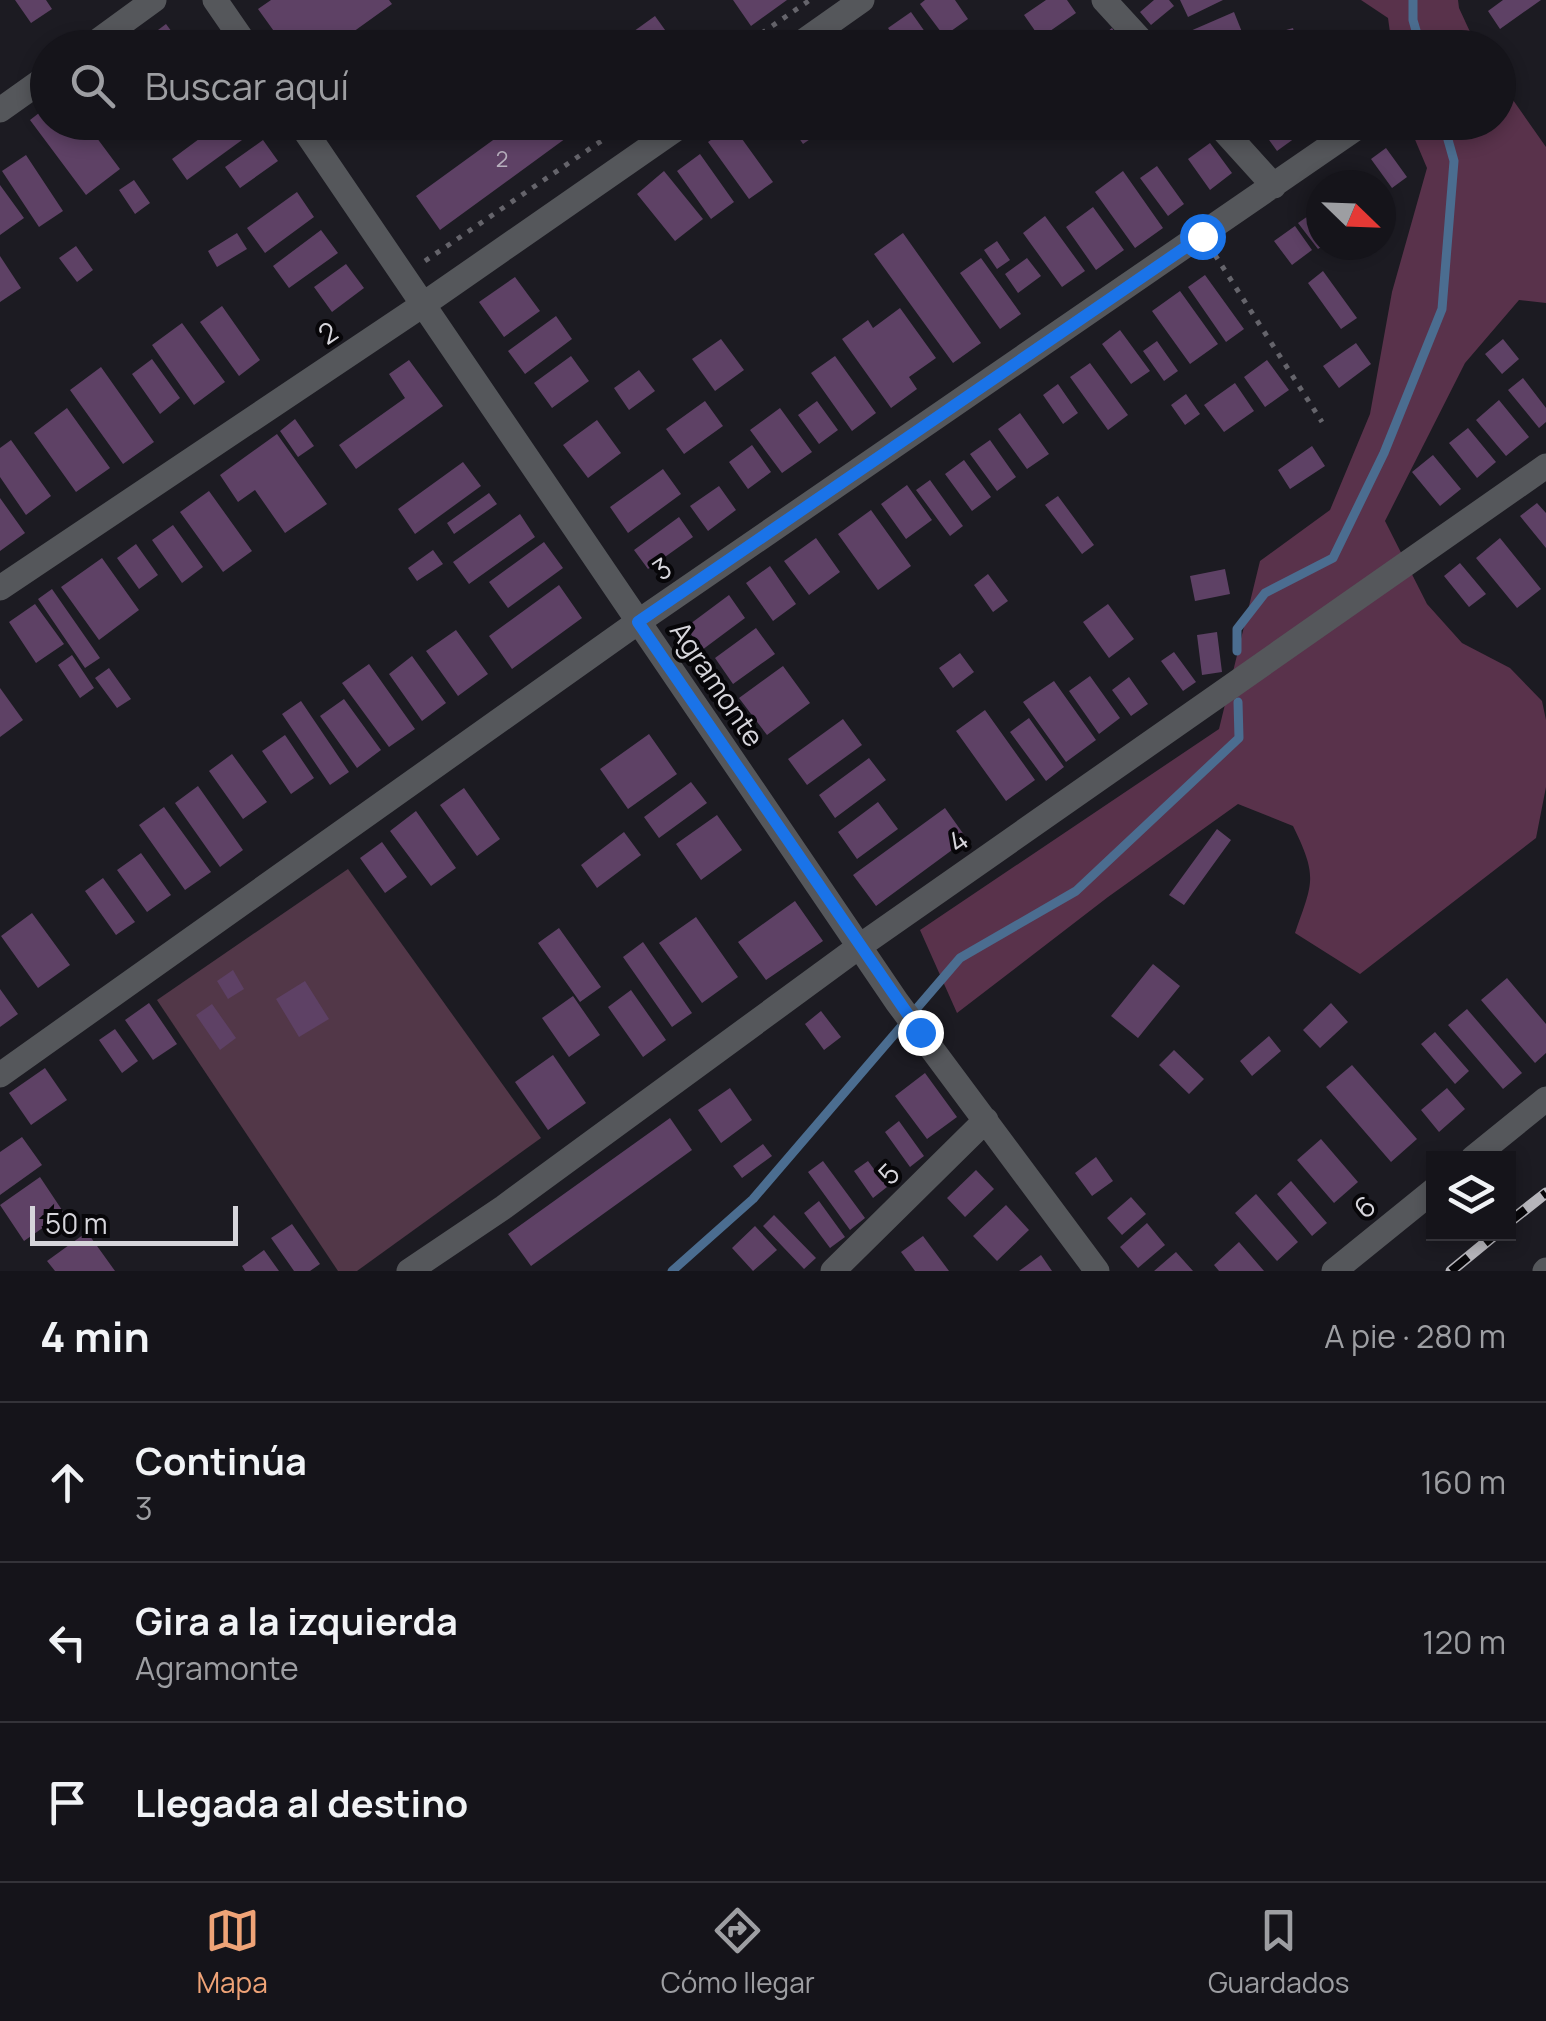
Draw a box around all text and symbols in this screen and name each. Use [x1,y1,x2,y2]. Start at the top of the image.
search box [30,30,1516,140]
icon: search [65,58,120,113]
text: Buscar aquí [145,59,349,111]
house number: 2 [496,144,508,174]
north arrow [1306,170,1396,260]
route start [1180,214,1226,260]
street label: 2 [310,312,345,352]
street label: 3 [644,548,678,588]
street label: Agramonte [662,613,774,753]
street label: 4 [940,820,975,860]
route end [898,1010,944,1056]
map controls [1426,1151,1516,1241]
button: layers [1426,1151,1516,1241]
street label: 5 [869,1154,907,1192]
street label: 6 [1346,1186,1383,1226]
scale bar [30,1201,238,1246]
text: 50 m [45,1204,108,1242]
text: 4 min [40,1307,150,1365]
text: A pie · 280 m [1324,1314,1506,1358]
text: Continúa [135,1434,307,1486]
icon: ahead [40,1455,95,1510]
text: 160 m [1421,1460,1506,1504]
text: 3 [135,1486,153,1530]
text: Gira a la izquierda [135,1594,458,1646]
icon: left [40,1615,95,1670]
text: 120 m [1422,1620,1506,1664]
text: Agramonte [135,1646,299,1690]
icon: arrive [40,1775,95,1830]
text: Llegada al destino [135,1776,468,1828]
tab: Mapa [197,1903,268,2001]
tab: Cómo llegar [661,1903,815,2001]
tab: Guardados [1208,1903,1349,2001]

